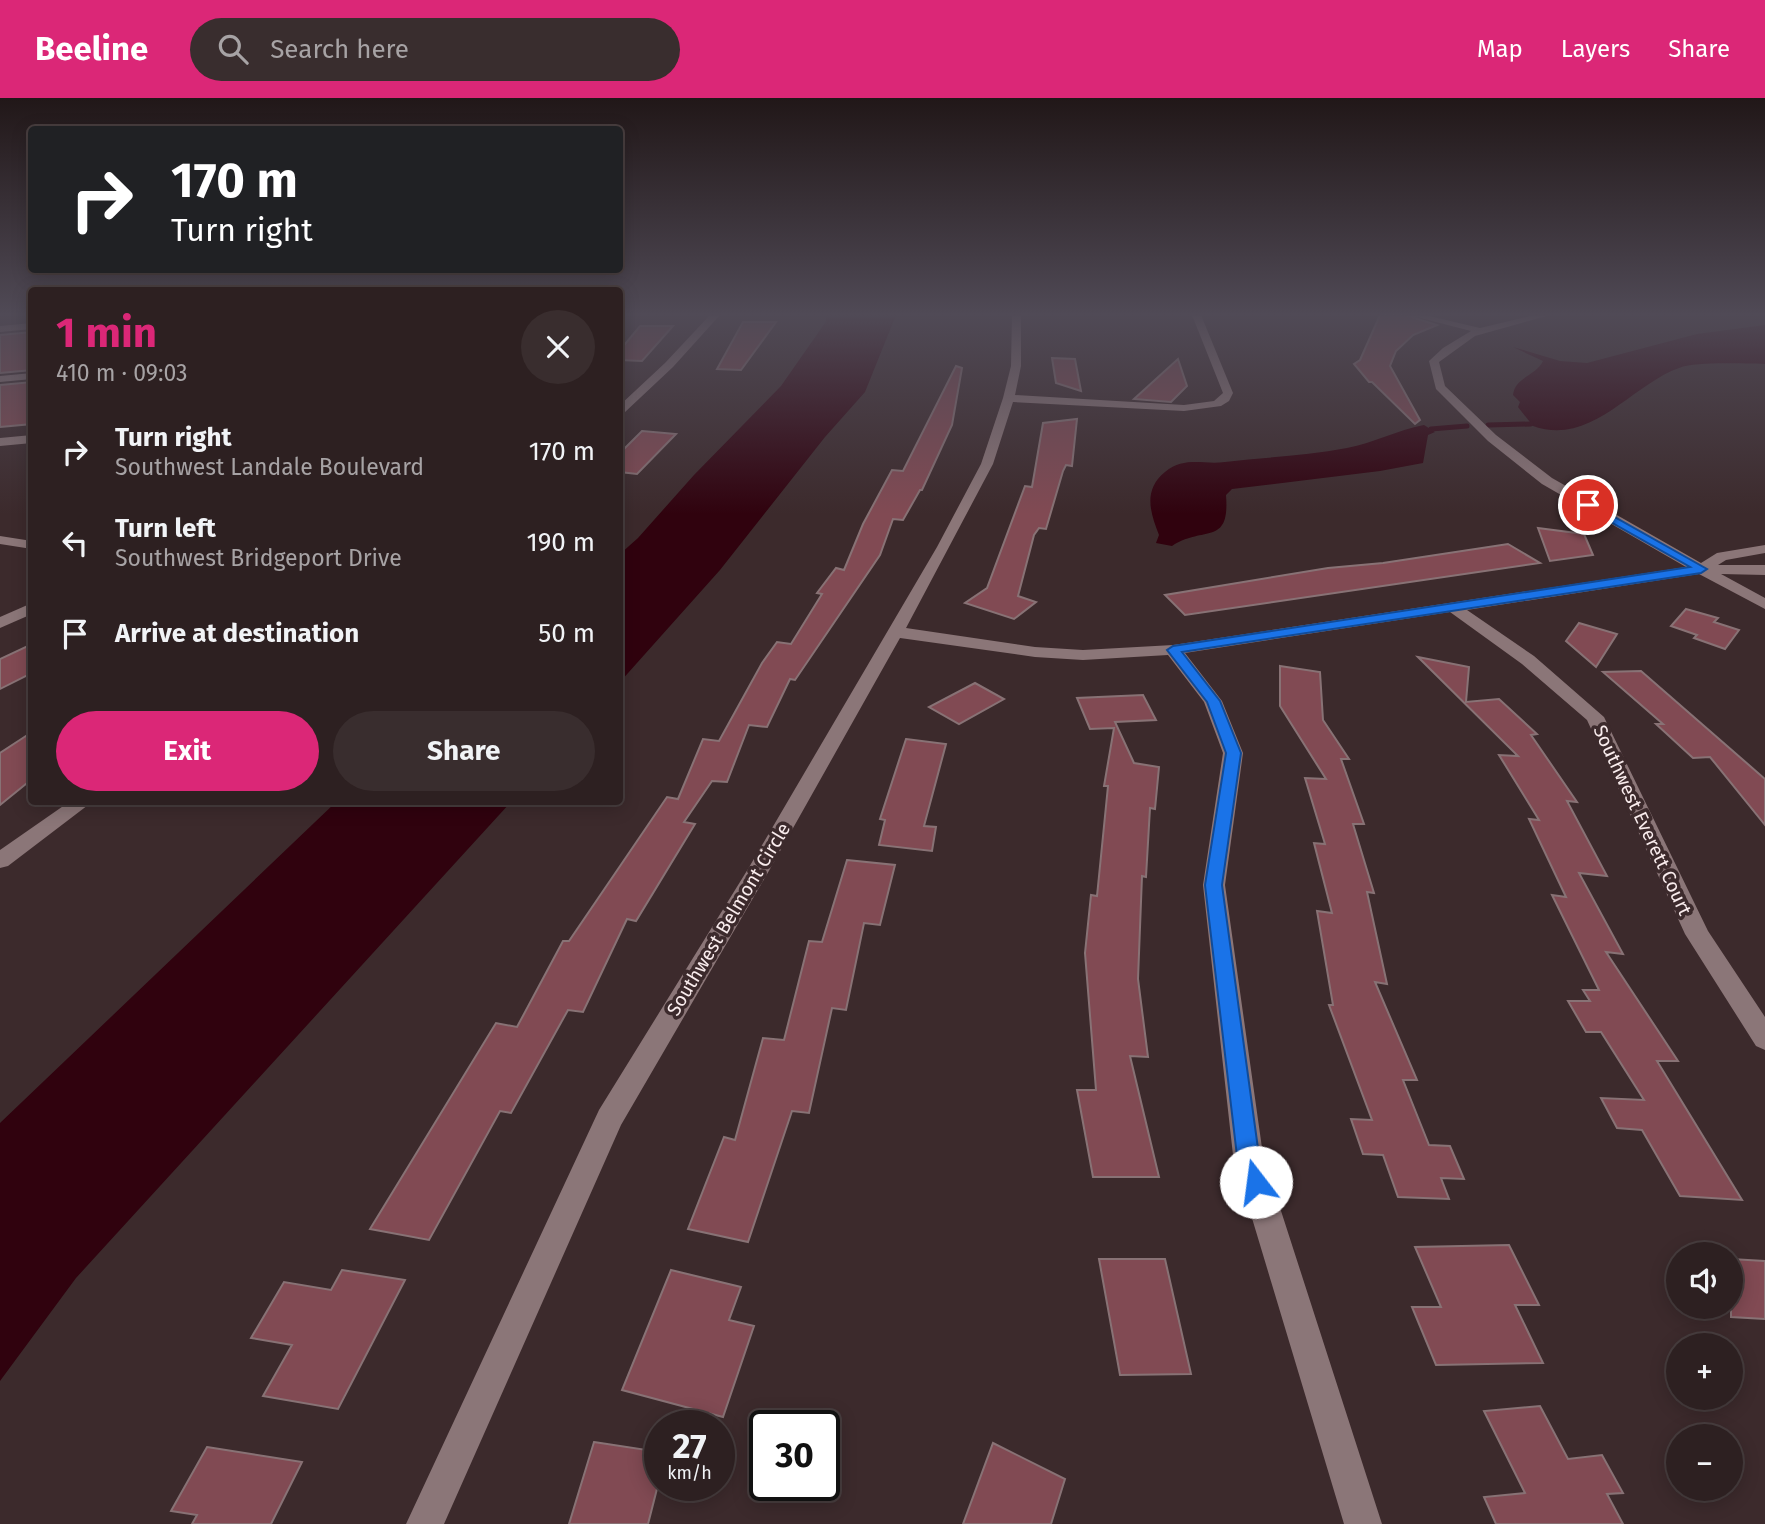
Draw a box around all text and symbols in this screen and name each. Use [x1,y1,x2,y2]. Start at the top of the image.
search box [190,18,680,81]
text: Beeline [35,29,148,69]
icon: search [214,30,252,68]
text: Search here [270,34,409,65]
text: Map [1477,35,1523,63]
text: Layers [1561,35,1630,63]
text: Share [1668,35,1730,63]
text: 170 m [171,151,298,210]
icon: right [56,154,147,245]
text: Turn right [171,211,313,249]
text: 1 min [56,308,157,358]
button: close [521,310,595,384]
text: 410 m · 09:03 [56,359,188,387]
text: Turn right [115,422,232,453]
icon: right [56,433,94,471]
text: 170 m [529,436,595,467]
text: Southwest Landale Boulevard [115,453,424,481]
pin [1558,475,1618,535]
icon: arrive [1569,486,1607,524]
text: Turn left [115,513,216,544]
icon: left [56,524,94,562]
text: 190 m [526,527,595,558]
text: Southwest Bridgeport Drive [115,544,402,572]
icon: arrive [56,615,94,653]
text: Arrive at destination [115,618,359,649]
text: 50 m [538,618,595,649]
button: Exit [56,711,319,791]
button: Share [333,711,595,791]
street label: Southwest Everett Court [1588,721,1697,919]
street label: Southwest Belmont Circle [662,819,795,1020]
position arrow [1219,1145,1293,1219]
map controls [1666,1242,1743,1501]
button: sound [1666,1242,1743,1319]
button: + [1666,1333,1743,1410]
speed limit sign: 30 [749,1410,840,1501]
button: − [1666,1424,1743,1501]
text: 27 [672,1425,707,1467]
text: km/h [667,1462,712,1484]

